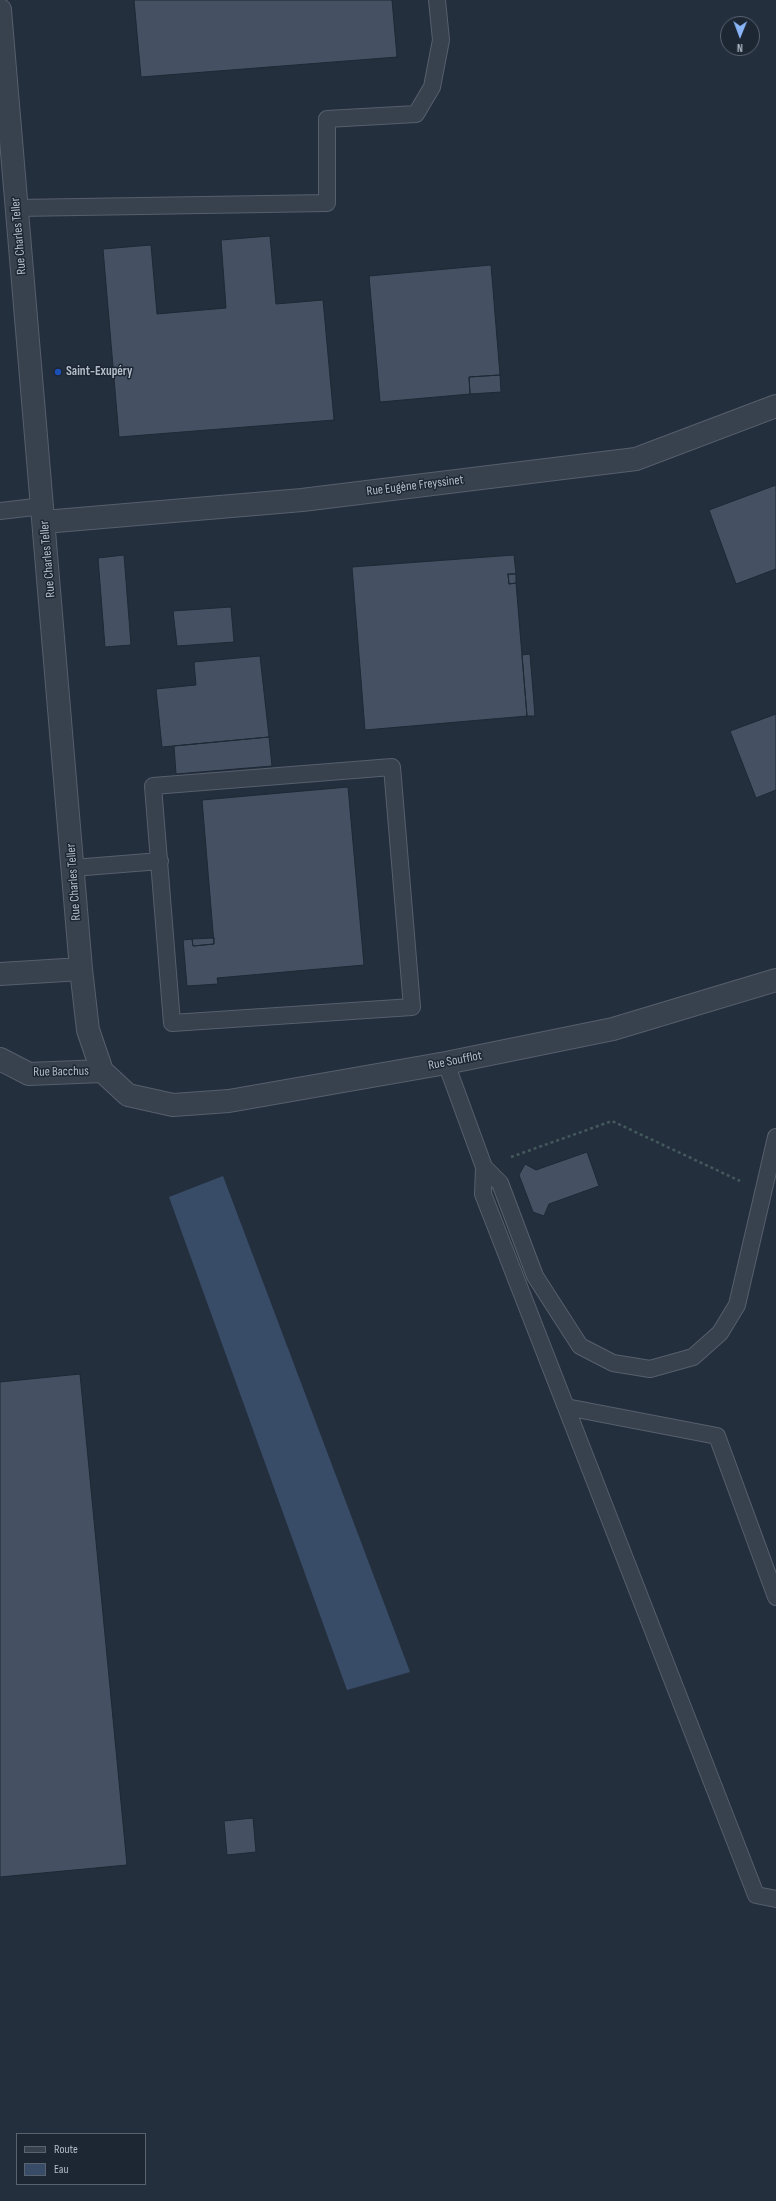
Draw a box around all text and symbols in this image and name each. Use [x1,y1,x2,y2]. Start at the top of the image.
north arrow [720,16,760,56]
text: N [737,41,743,54]
street label: Rue Charles Teller [8,197,30,275]
place label: Saint-Exupéry [66,364,132,380]
marker: Saint-Exupéry [53,367,63,377]
street label: Rue Eugène Freyssinet [366,472,464,500]
street label: Rue Charles Teller [37,520,59,598]
street label: Rue Charles Teller [64,843,84,921]
street label: Rue Soufflot [427,1048,483,1074]
street label: Rue Bacchus [33,1064,89,1080]
legend [16,2133,146,2185]
text: Route [54,2142,78,2157]
text: Eau [54,2162,68,2177]

